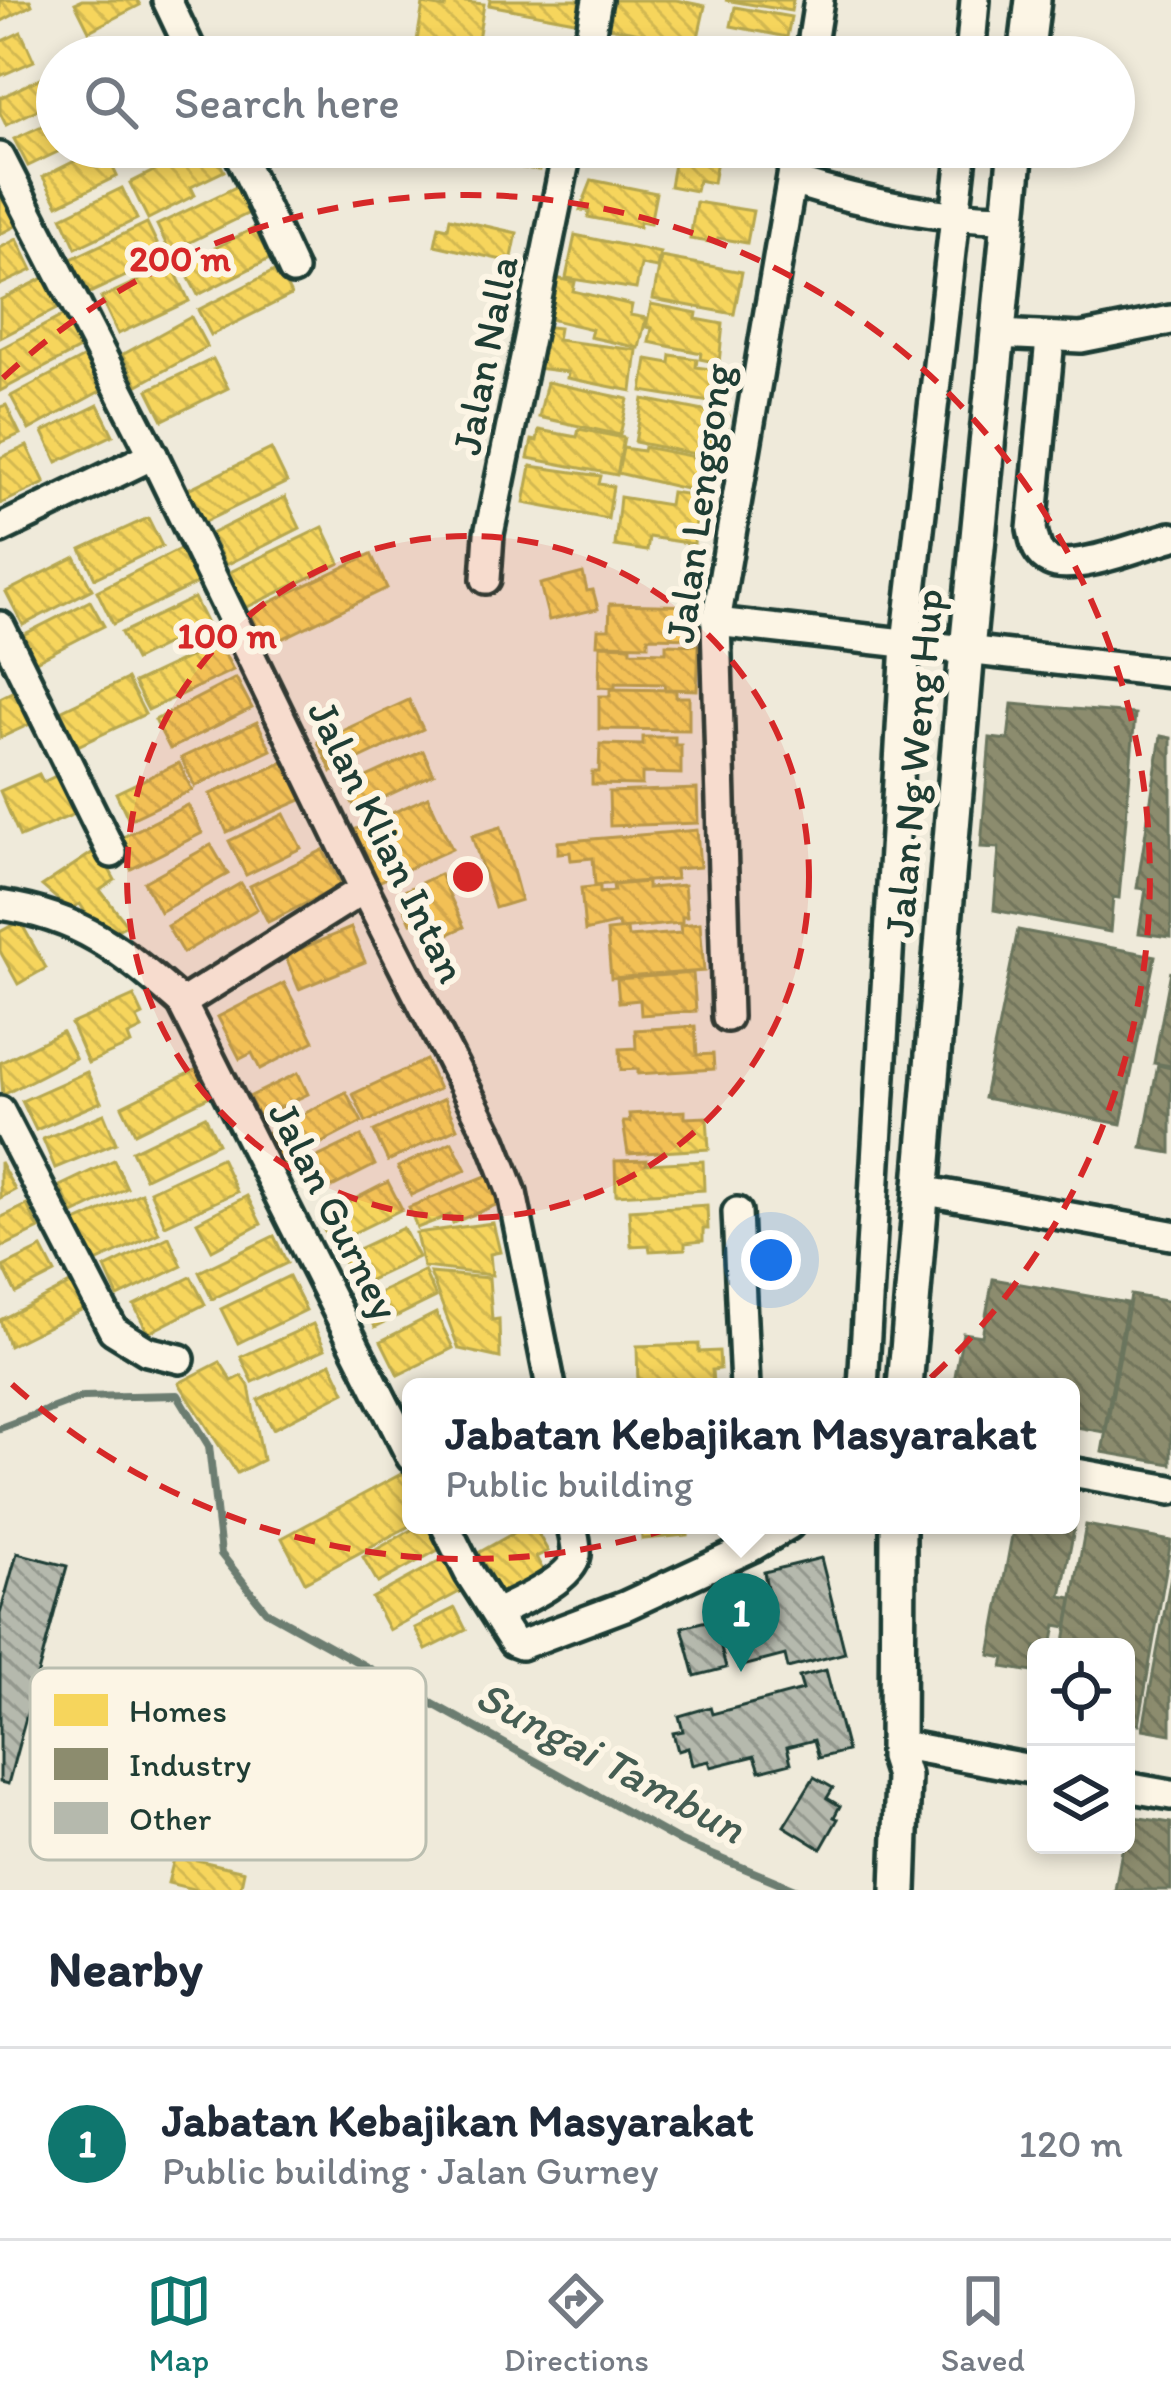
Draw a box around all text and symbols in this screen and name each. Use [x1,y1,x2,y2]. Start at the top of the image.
search box [36,36,1135,168]
icon: search [78,69,144,135]
text: Search here [174,75,400,129]
text: 200 m [129,237,232,280]
street label: Jalan Nalla [440,251,529,459]
street label: Jalan Lenggong [654,360,743,646]
street label: Jalan Ng Weng Hup [873,587,954,940]
text: 100 m [177,614,277,657]
street label: Jalan Klian Intan [297,692,478,991]
centre of rings [447,856,489,898]
street label: Jalan Gurney [258,1092,412,1328]
your location [741,1230,801,1290]
popup [402,1378,1080,1534]
text: Jabatan Kebajikan Masyarakat [445,1406,1037,1460]
text: Public building [445,1460,693,1507]
pin: 1 [702,1573,780,1672]
map controls [1027,1638,1135,1854]
button: locate [1027,1638,1135,1746]
legend [30,1668,426,1860]
water label: Sungai Tambun [468,1668,754,1854]
text: Homes [129,1691,227,1730]
text: Industry [129,1745,252,1784]
button: layers [1027,1746,1135,1854]
text: Other [129,1799,211,1838]
text: Nearby [48,1938,203,1999]
text: Jabatan Kebajikan Masyarakat [162,2093,754,2147]
text: 1 [78,2120,96,2167]
text: 120 m [1019,2120,1123,2167]
text: Public building · Jalan Gurney [162,2147,658,2194]
tab: Map [146,2268,212,2379]
tab: Directions [504,2268,649,2379]
tab: Saved [941,2268,1025,2379]

